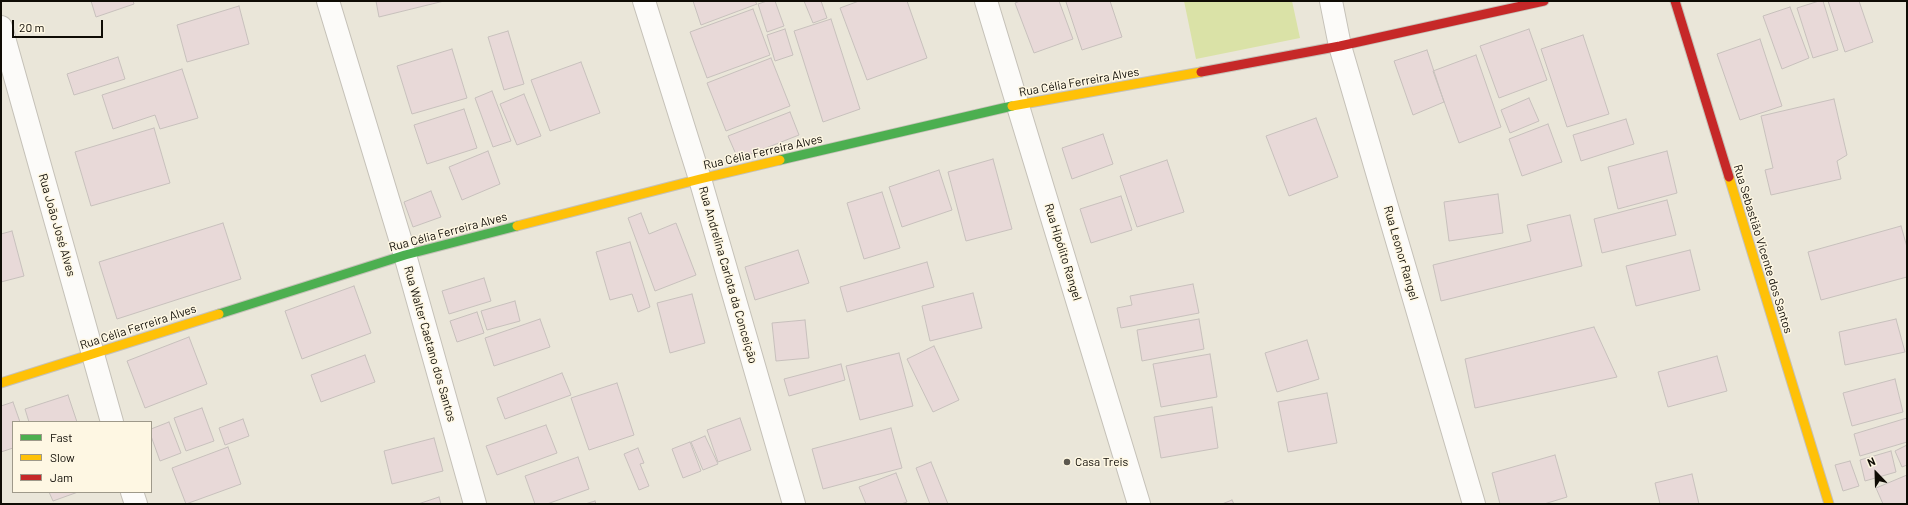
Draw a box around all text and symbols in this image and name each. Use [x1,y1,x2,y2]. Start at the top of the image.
scale bar [14,12,105,38]
text: 20 m [19,20,45,34]
street label: Rua Célia Ferreira Alves [1018,64,1140,100]
street label: Rua Célia Ferreira Alves [702,131,824,173]
street label: Rua Sebastião Vicente dos Santos [1730,163,1796,335]
street label: Rua João José Alves [35,172,79,278]
street label: Rua Andrelina Carlota da Conceição [696,185,760,365]
street label: Rua Hipólito Rangel [1041,202,1085,302]
street label: Rua Leonor Rangel [1381,204,1421,302]
street label: Rua Célia Ferreira Alves [387,209,509,255]
street label: Rua Walter Caetano dos Santos [401,264,459,424]
street label: Rua Célia Ferreira Alves [78,301,198,353]
legend [12,421,152,493]
text: Fast [50,430,73,444]
text: Slow [50,450,75,464]
north arrow [1856,453,1896,493]
text: N [1865,454,1877,469]
place label: Casa Treis [1075,455,1128,469]
marker: Casa Treis [1062,457,1072,467]
text: Jam [50,470,73,484]

